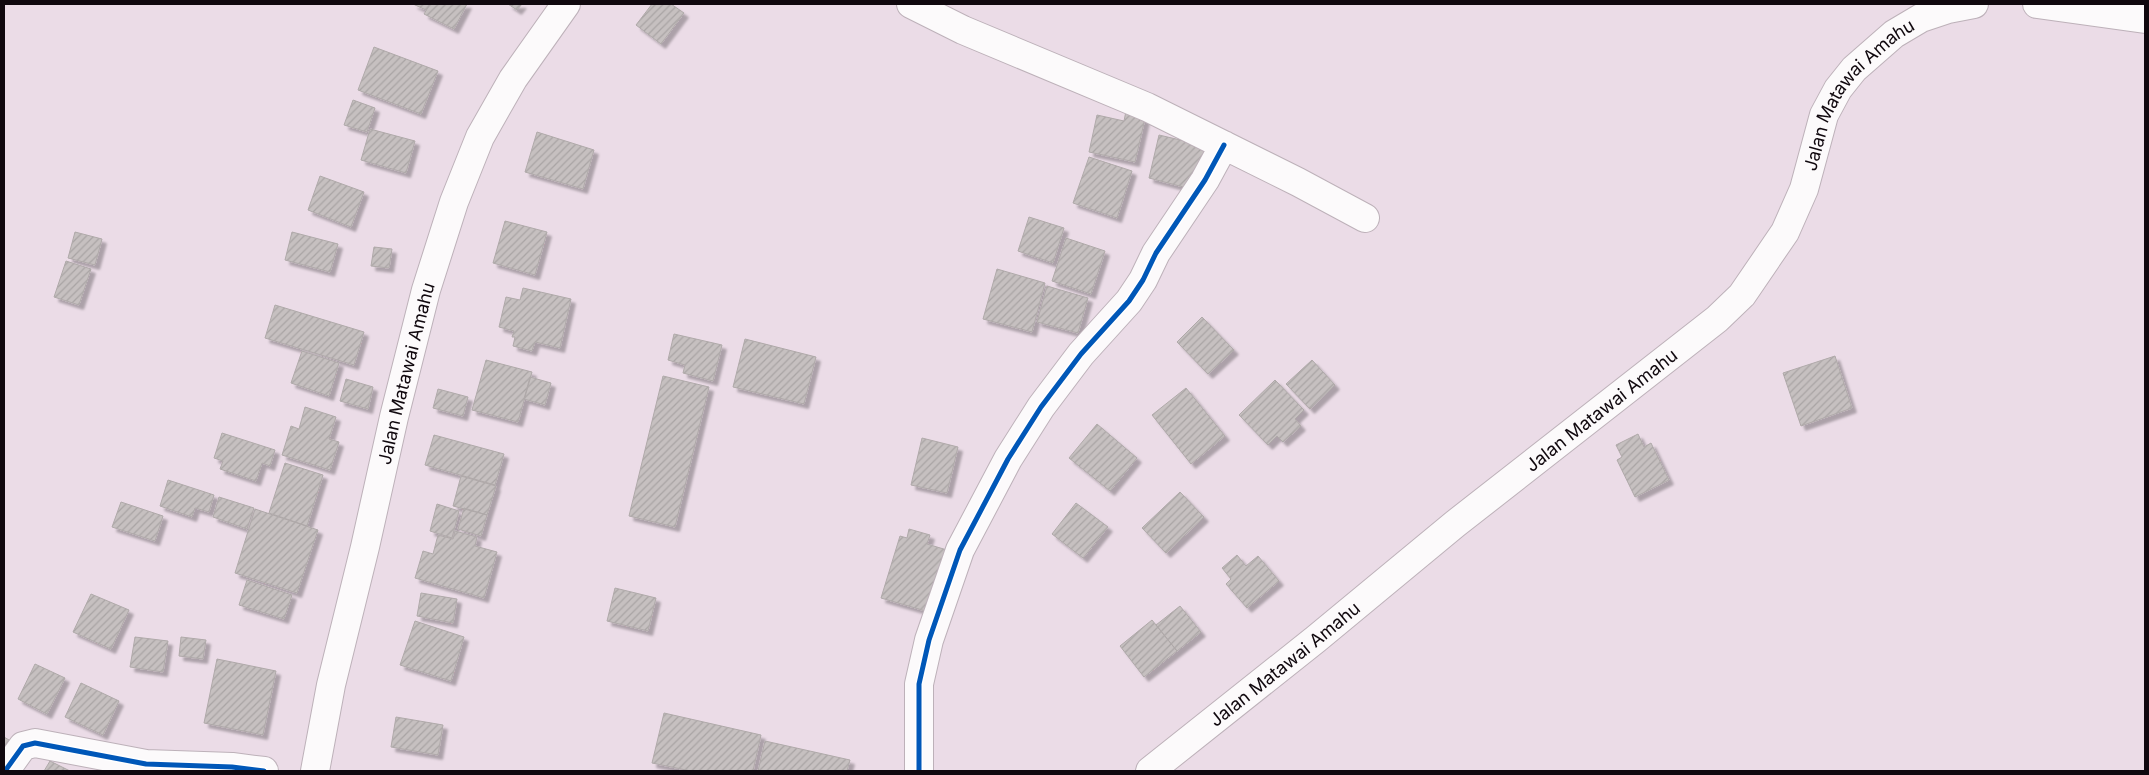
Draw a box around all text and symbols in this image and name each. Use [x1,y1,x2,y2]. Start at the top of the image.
street label: Jalan Matawai Amahu [1799,14,1918,173]
street label: Jalan Matawai Amahu [373,279,438,466]
street label: Jalan Matawai Amahu [1521,344,1681,476]
street label: Jalan Matawai Amahu [1205,597,1364,730]

